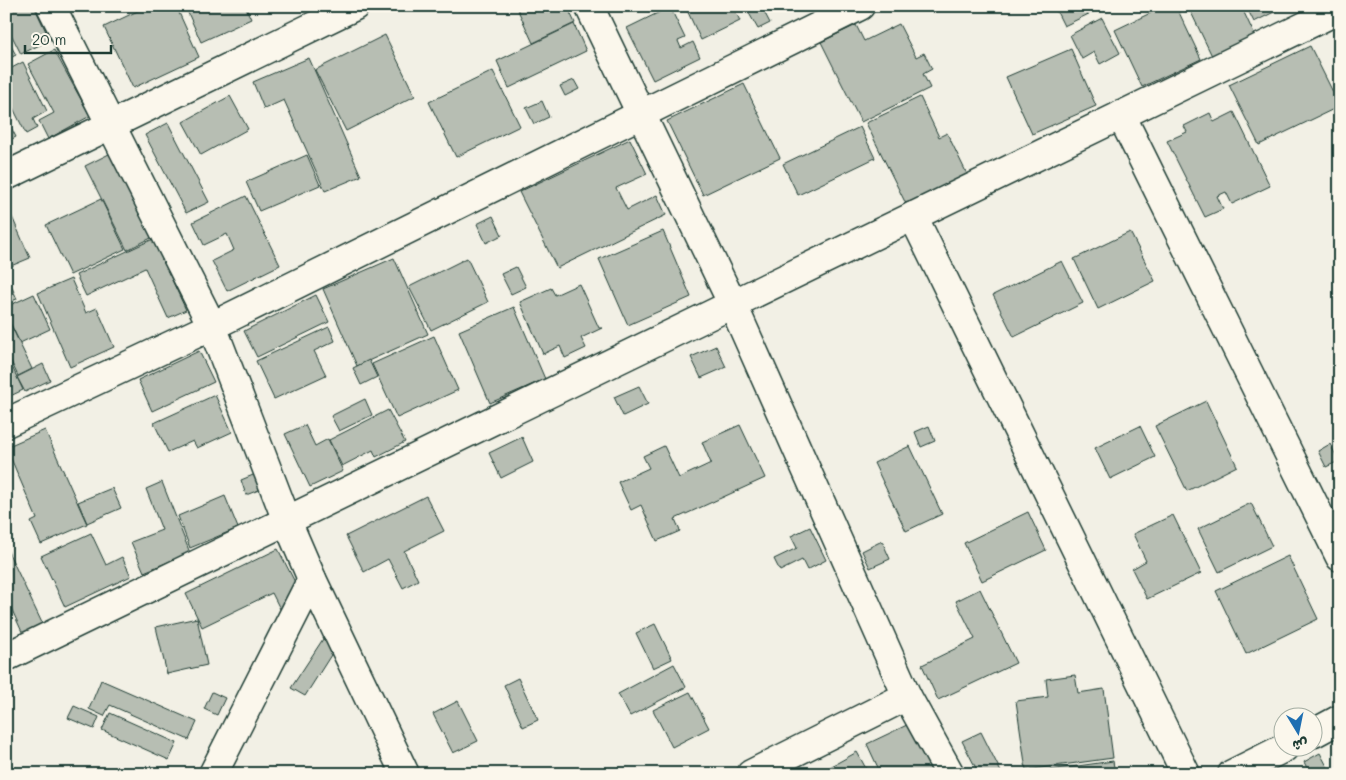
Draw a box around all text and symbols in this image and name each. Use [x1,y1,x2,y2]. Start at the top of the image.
scale bar [25,22,111,54]
text: 20 m [32,29,66,49]
north arrow [1274,708,1324,758]
text: ش [1291,735,1310,756]

